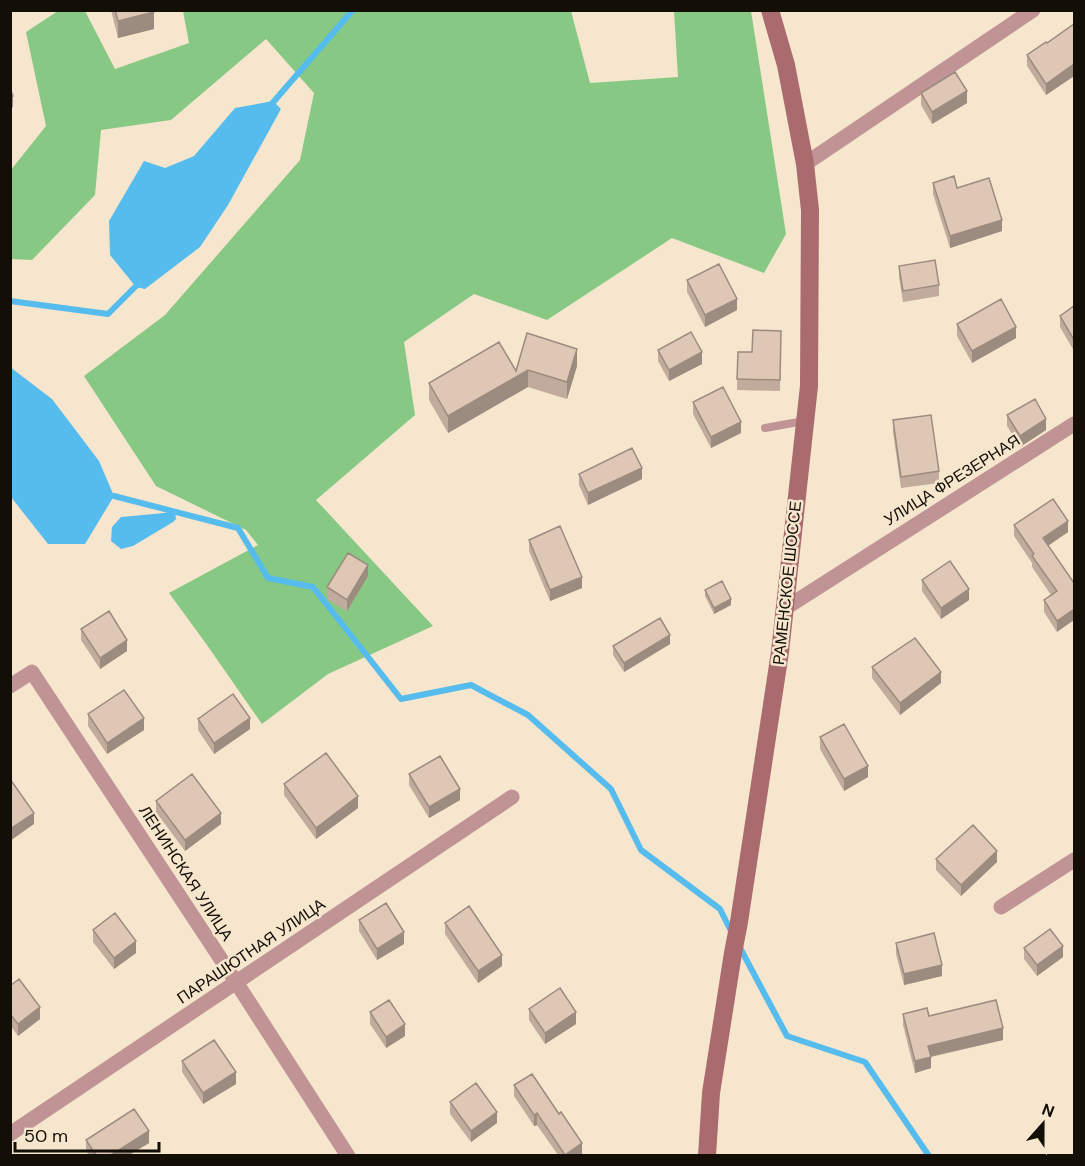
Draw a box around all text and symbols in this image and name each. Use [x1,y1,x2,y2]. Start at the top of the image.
street label: УЛИЦА ФРЕЗЕРНАЯ [880,430,1024,530]
street label: РАМЕНСКОЕ ШОССЕ [768,500,806,666]
street label: ЛЕНИНСКАЯ УЛИЦА [134,801,238,945]
street label: ПАРАШЮТНАЯ УЛИЦА [173,893,329,1008]
north arrow [1013,1094,1073,1154]
text: N [1039,1099,1057,1122]
scale bar [15,1115,159,1153]
text: 50 m [24,1124,68,1148]

